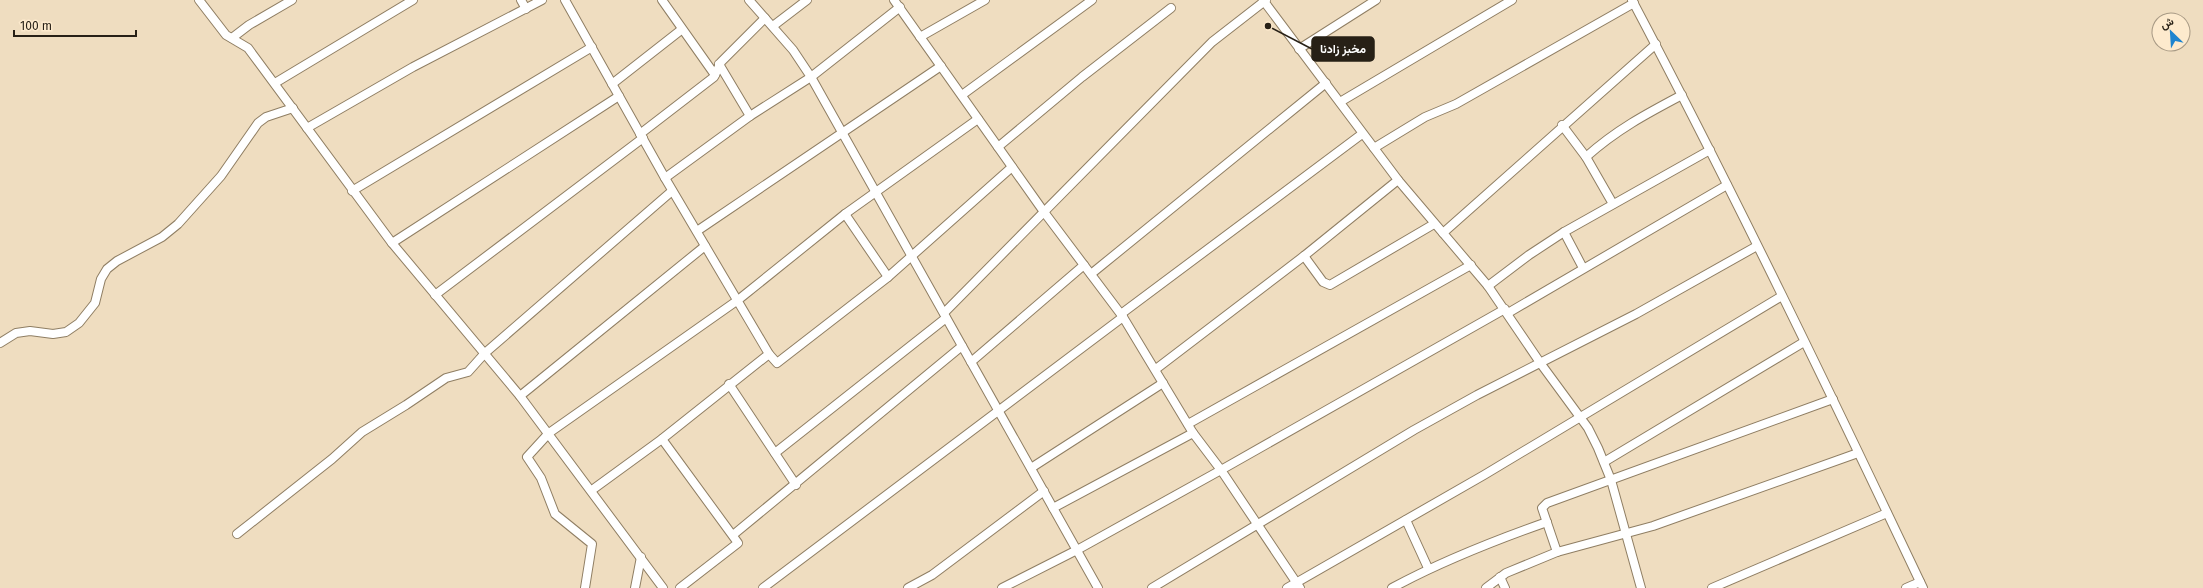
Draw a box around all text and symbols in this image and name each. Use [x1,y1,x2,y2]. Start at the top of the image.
scale bar [14,12,136,38]
north arrow [2151,12,2191,52]
text: ش [2158,15,2176,32]
text: 100 m [20,19,52,33]
callout: مخبز زادنا [1312,37,1374,61]
text: مخبز زادنا [1320,42,1366,57]

